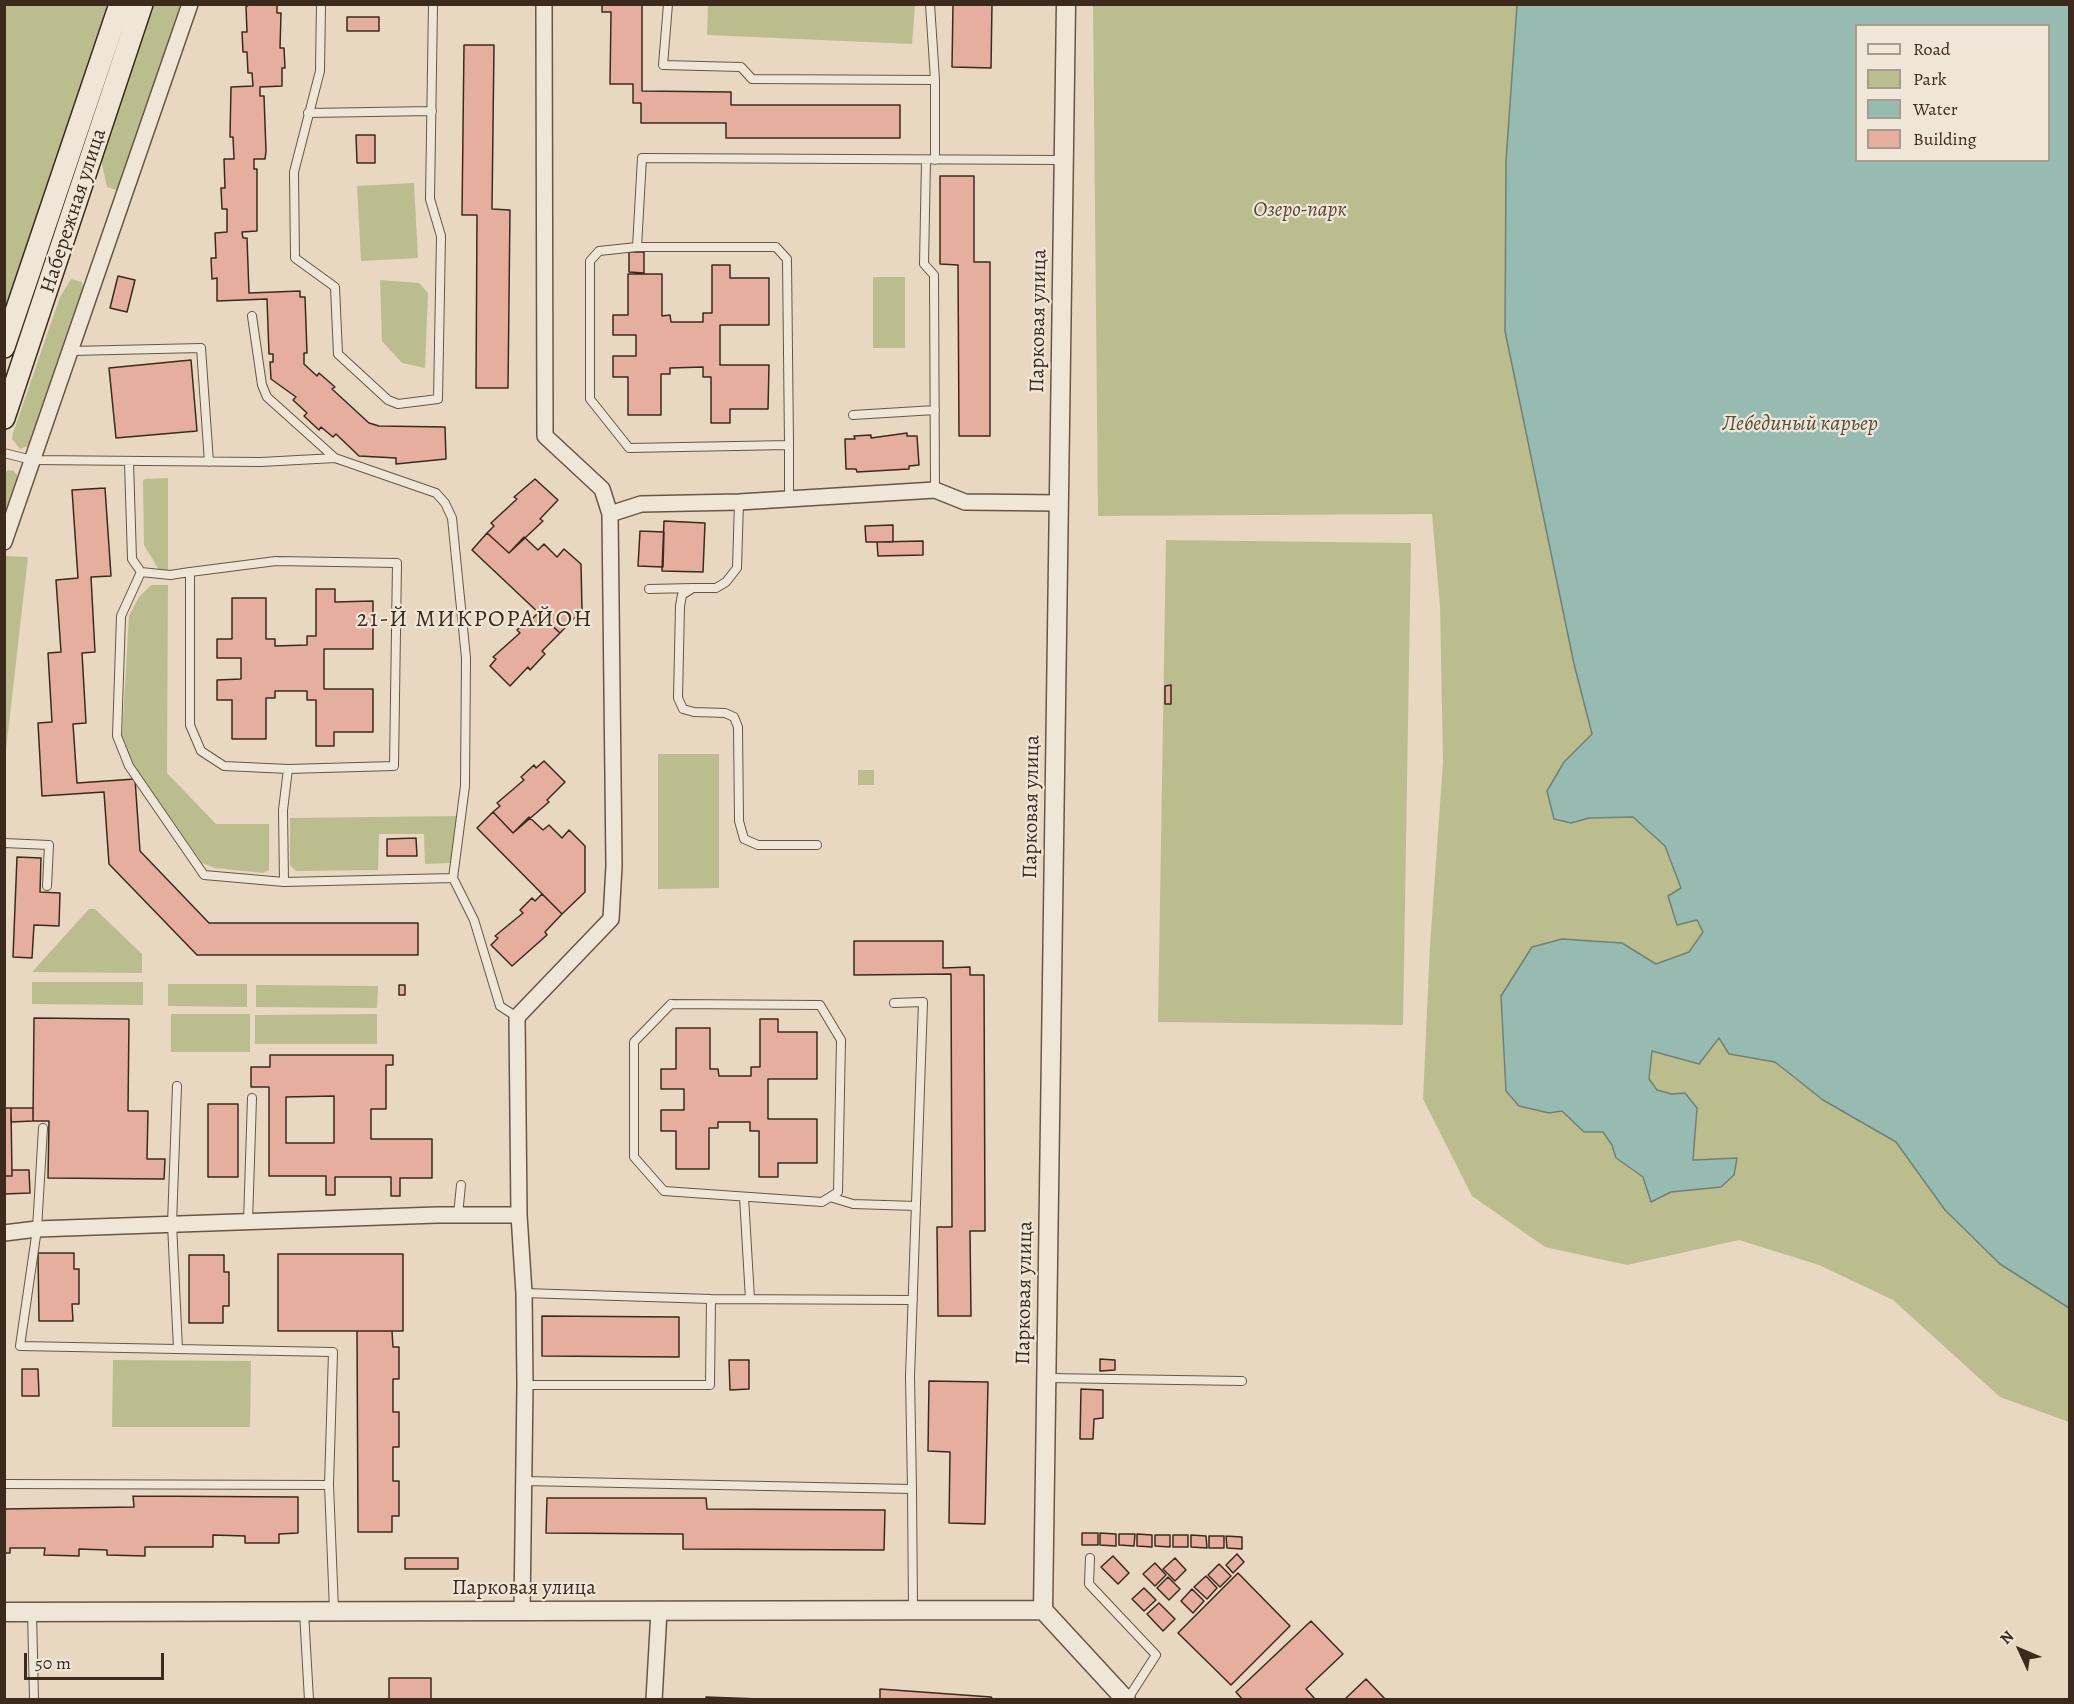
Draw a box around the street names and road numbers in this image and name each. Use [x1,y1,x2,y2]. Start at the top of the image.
street label: Набережная улица [36,126,112,296]
street label: Парковая улица [1025,249,1053,393]
street label: Парковая улица [1018,735,1046,879]
street label: Парковая улица [1011,1221,1039,1365]
street label: Парковая улица [452,1576,596,1602]

